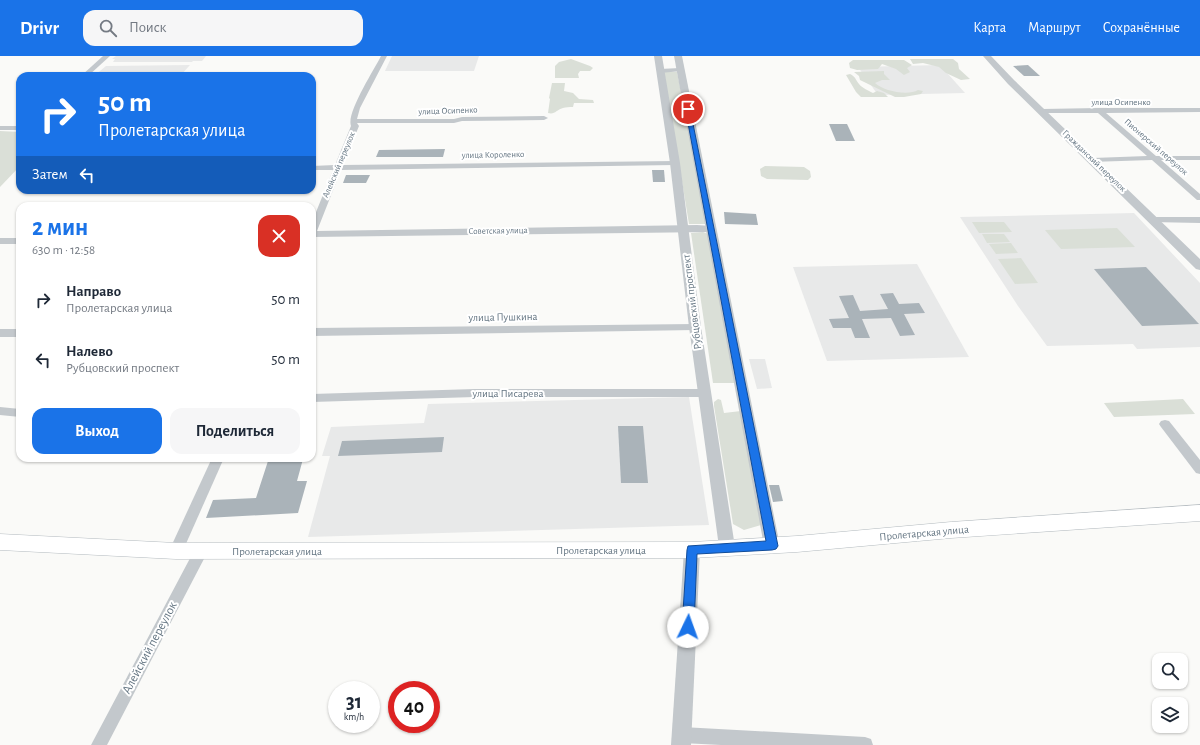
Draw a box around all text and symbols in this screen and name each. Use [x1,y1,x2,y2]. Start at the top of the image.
search box [83,10,363,46]
icon: search [97,17,119,39]
text: Drivr [20,19,59,38]
text: Поиск [129,20,167,35]
text: Карта [973,21,1006,35]
text: Маршрут [1028,21,1081,35]
text: Сохранённые [1103,21,1180,35]
icon: right [32,88,84,140]
text: 50 m [98,89,152,117]
pin [671,92,705,126]
icon: arrive [677,98,699,120]
street label: улица Осипенко [1090,98,1151,107]
street label: улица Осипенко [417,105,478,117]
street label: Пионерский переулок [1123,117,1190,177]
text: Пролетарская улица [98,122,245,140]
street label: Гражданский переулок [1061,128,1128,194]
street label: Алейский переулок [321,130,357,199]
street label: улица Короленко [461,150,524,160]
icon: left [76,164,98,186]
text: Затем [32,167,68,182]
button: close [258,215,300,257]
text: 2 мин [32,216,88,240]
street label: Советская улица [468,226,528,236]
text: 630 m · 12:58 [32,244,95,257]
street label: Рубцовский проспект [681,254,703,350]
text: Направо [66,284,121,299]
icon: right [32,289,54,311]
text: 50 m [271,292,300,307]
text: Пролетарская улица [66,302,172,315]
street label: улица Пушкина [467,311,538,323]
text: Налево [66,344,113,359]
icon: left [32,349,54,371]
text: 50 m [271,352,300,367]
text: Рубцовский проспект [66,362,179,375]
street label: улица Писарева [471,388,544,399]
button: Выход [32,408,162,454]
button: Поделиться [170,408,300,454]
street label: Пролетарская улица [879,524,969,542]
street label: Пролетарская улица [556,545,646,556]
street label: Пролетарская улица [232,546,322,557]
street label: Алейский переулок [120,600,180,696]
position arrow [667,606,709,648]
map controls [1152,653,1188,733]
button: search [1152,653,1188,689]
speed limit sign: 40 [388,681,440,733]
text: 31 [346,692,362,712]
button: layers [1152,697,1188,733]
text: km/h [344,712,364,722]

